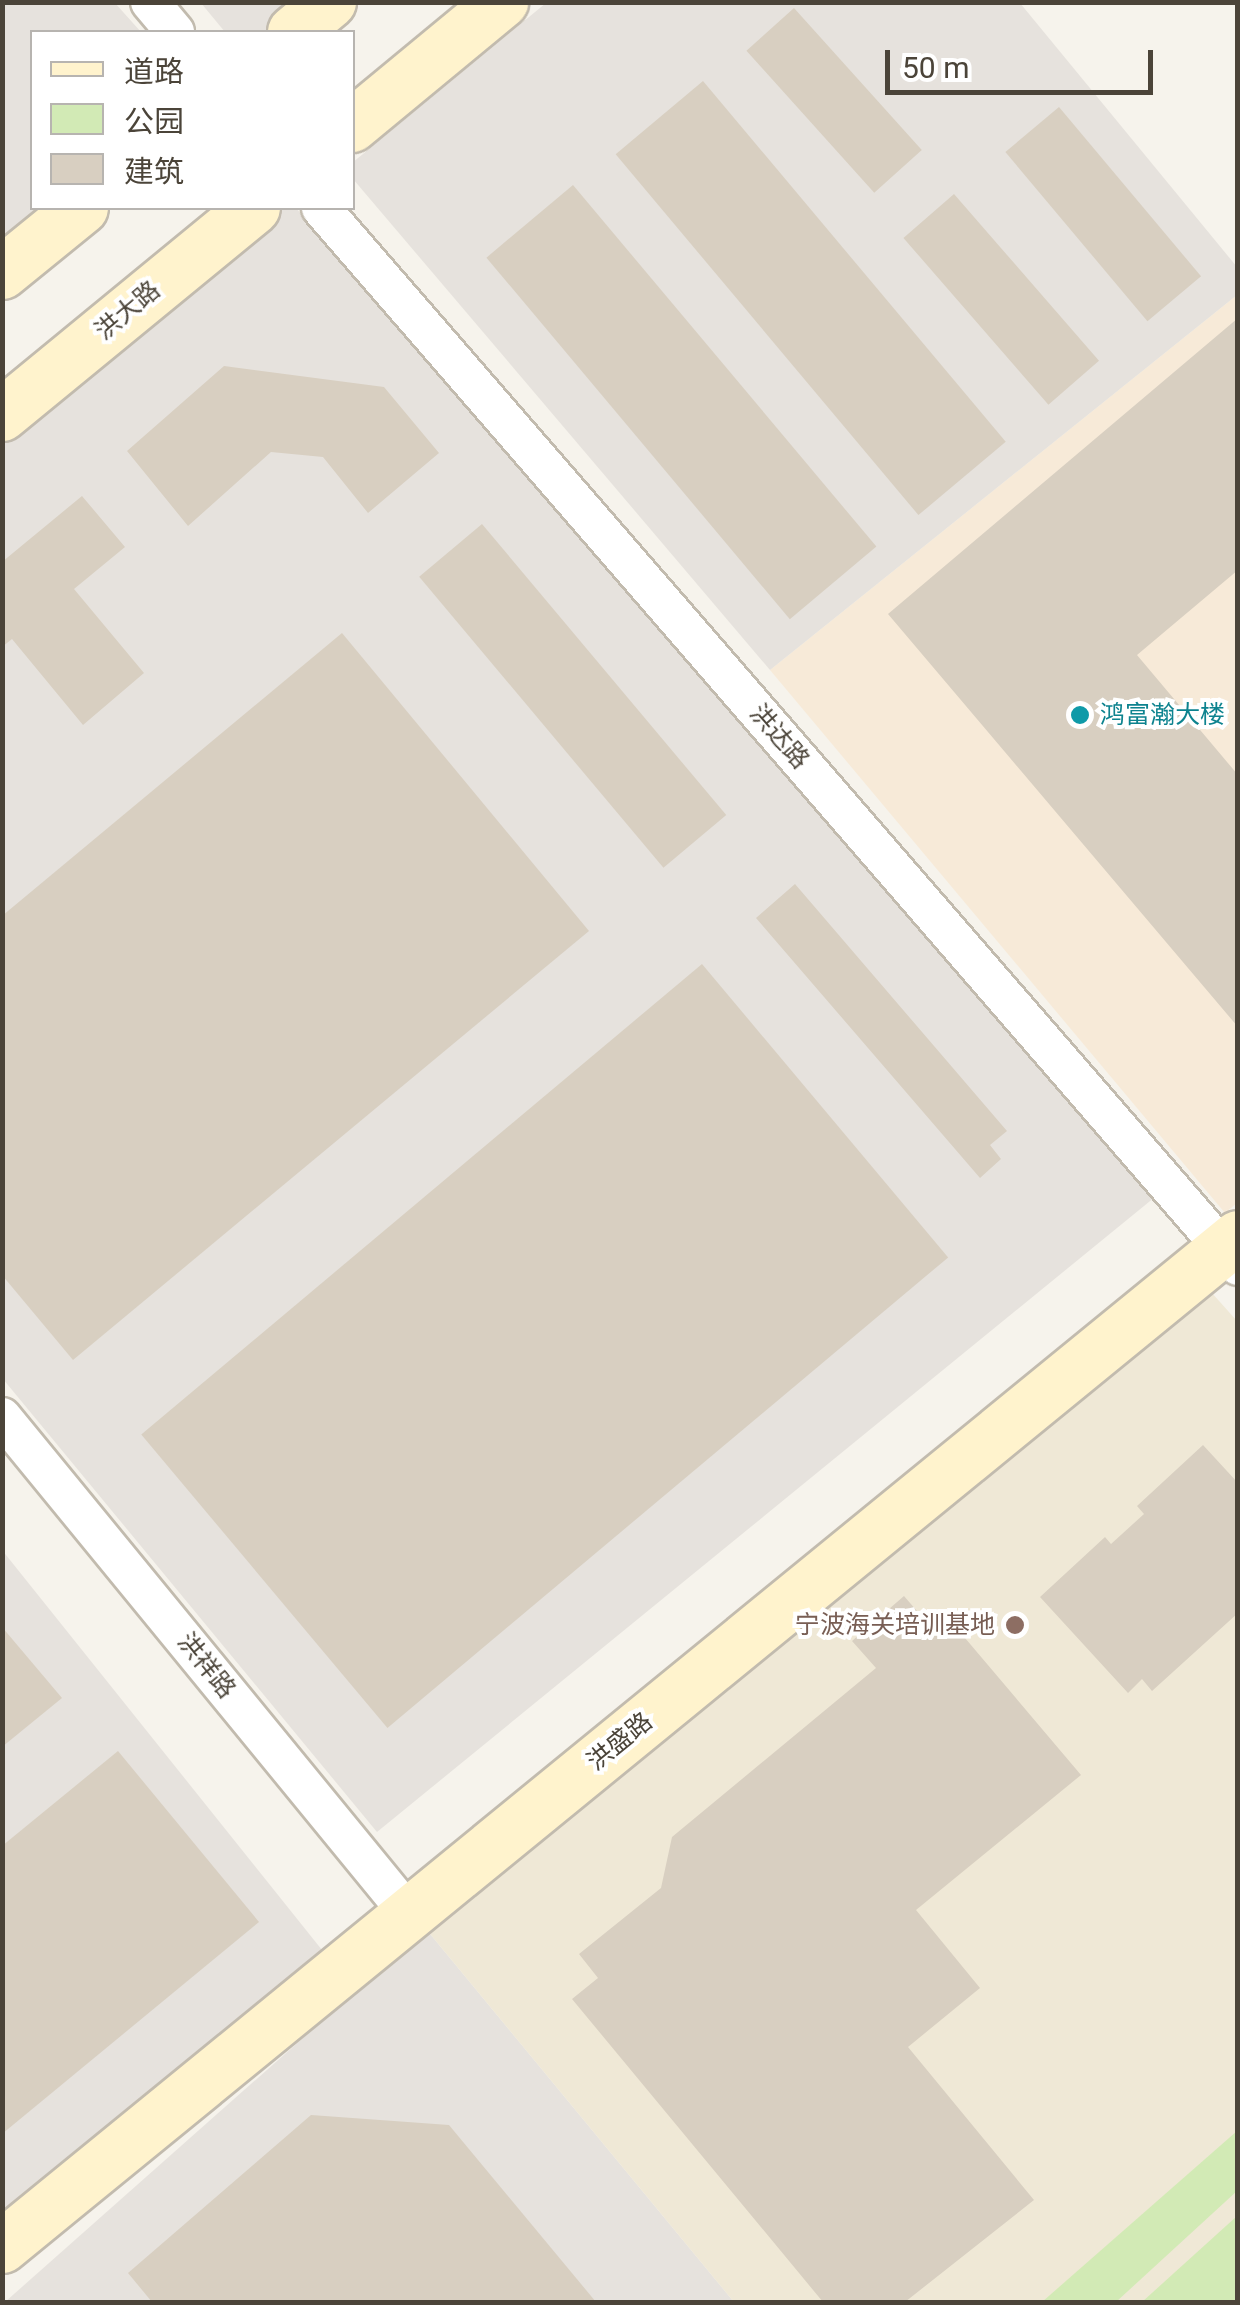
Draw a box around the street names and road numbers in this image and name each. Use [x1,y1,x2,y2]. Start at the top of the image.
street label: 洪大路 [90,275,166,347]
street label: 洪达路 [743,699,815,775]
street label: 洪祥路 [171,1627,241,1705]
street label: 洪盛路 [581,1707,659,1777]

